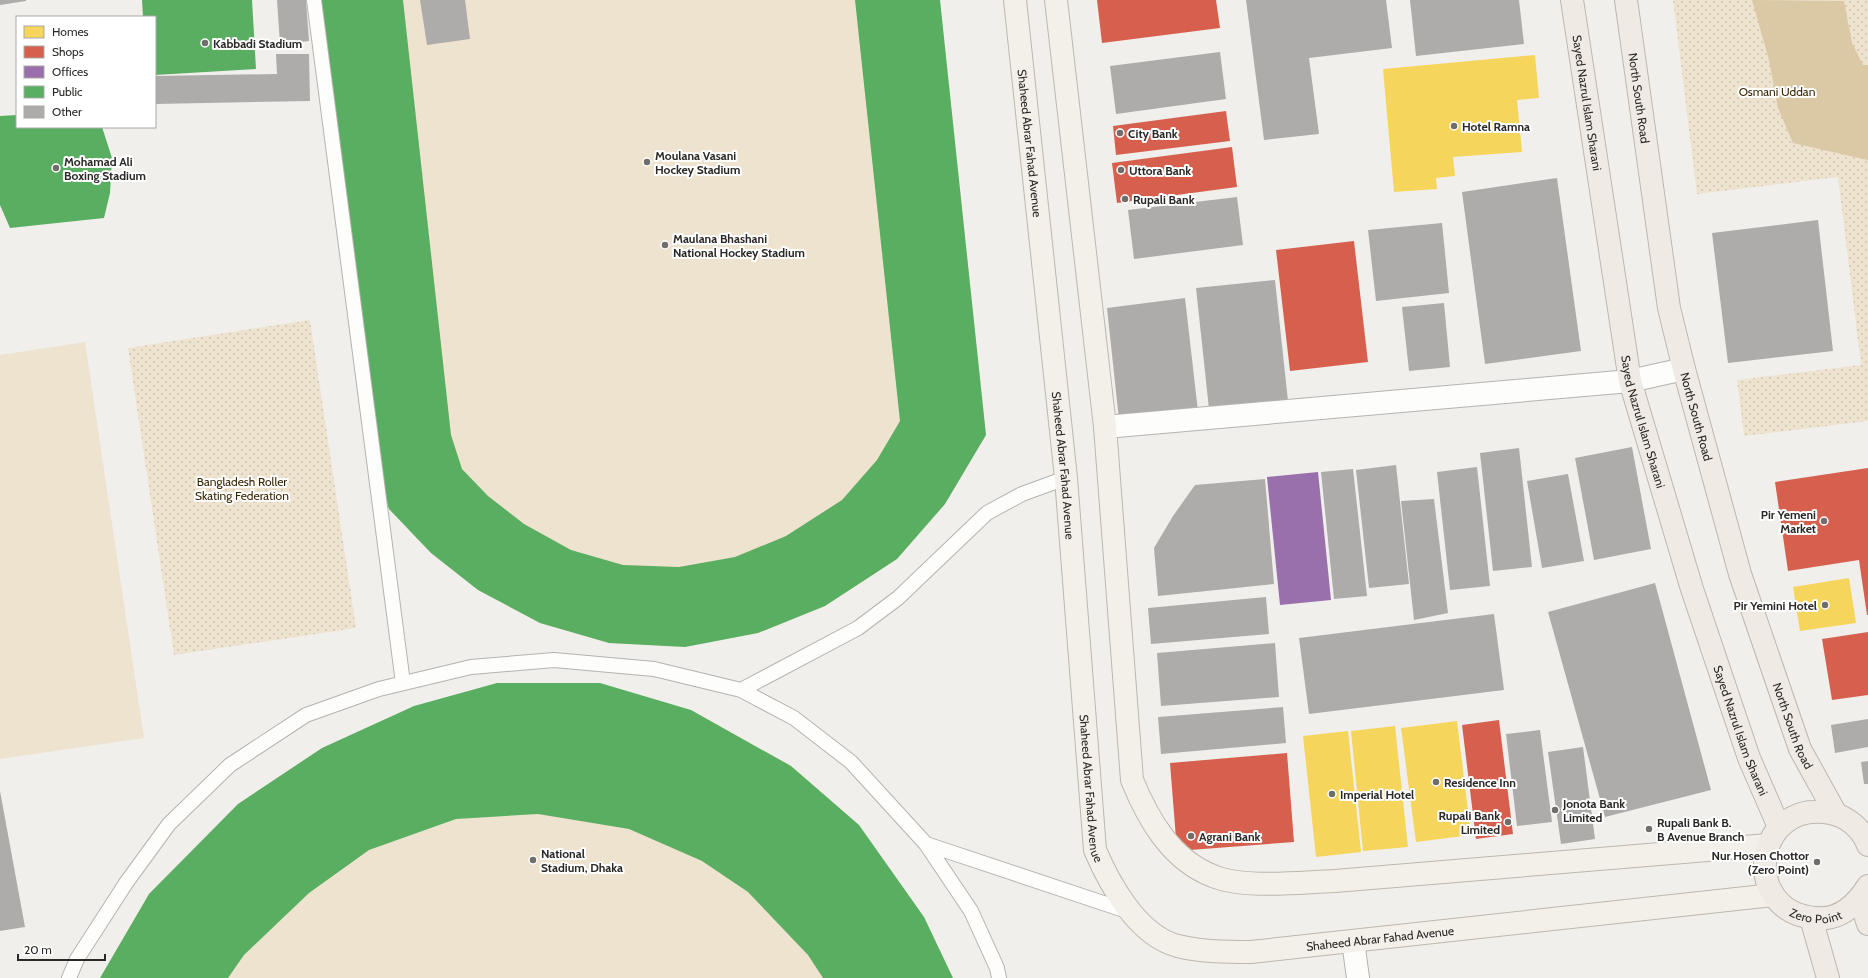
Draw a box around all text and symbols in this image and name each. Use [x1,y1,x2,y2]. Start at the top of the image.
legend [16,16,156,128]
text: Homes [52,24,89,39]
street label: Sayed Nazrul Islam Sharani [1570,34,1605,172]
place label: Kabbadi Stadium [213,36,302,51]
marker: Kabbadi Stadium [200,38,210,48]
text: Shops [52,44,84,59]
street label: North South Road [1626,52,1653,144]
text: Offices [52,64,88,79]
street label: Shaheed Abrar Fahad Avenue [1015,69,1046,218]
text: Public [52,84,83,99]
park label: Osmani Uddan [1739,84,1816,99]
text: Other [52,104,82,119]
place label: Hotel Ramna [1462,119,1530,134]
marker: Hotel Ramna [1449,121,1459,131]
place label: City Bank [1128,126,1178,141]
marker: City Bank [1115,128,1125,138]
place label: Moulana Vasani Hockey Stadium [655,148,740,177]
place label: Mohamad Ali Boxing Stadium [64,154,146,183]
marker: Moulana Vasani Hockey Stadium [642,157,652,167]
marker: Mohamad Ali Boxing Stadium [51,163,61,173]
place label: Uttora Bank [1129,163,1191,178]
marker: Uttora Bank [1116,165,1126,175]
place label: Rupali Bank [1133,192,1195,207]
marker: Rupali Bank [1120,194,1130,204]
place label: Maulana Bhashani National Hockey Stadium [673,231,805,260]
marker: Maulana Bhashani National Hockey Stadium [660,240,670,250]
street label: Sayed Nazrul Islam Sharani [1619,354,1669,490]
street label: North South Road [1678,370,1716,462]
street label: Shaheed Abrar Fahad Avenue [1049,391,1078,540]
park label: Bangladesh Roller Skating Federation [195,474,289,503]
place label: Pir Yemeni Market [1761,507,1816,536]
marker: Pir Yemeni Market [1819,516,1829,526]
place label: Pir Yemini Hotel [1734,598,1817,613]
marker: Pir Yemini Hotel [1820,600,1830,610]
street label: Sayed Nazrul Islam Sharani [1711,663,1772,797]
street label: North South Road [1770,680,1817,771]
street label: Shaheed Abrar Fahad Avenue [1077,714,1107,864]
place label: Residence Inn [1444,775,1516,790]
marker: Residence Inn [1431,777,1441,787]
place label: Imperial Hotel [1340,787,1414,802]
marker: Imperial Hotel [1327,789,1337,799]
place label: Jonota Bank Limited [1562,796,1625,825]
marker: Jonota Bank Limited [1550,805,1560,815]
place label: Rupali Bank Limited [1439,808,1500,837]
place label: Rupali Bank B. B Avenue Branch [1657,815,1744,844]
marker: Rupali Bank Limited [1503,817,1513,827]
marker: Rupali Bank B. B Avenue Branch [1644,824,1654,834]
place label: Agrani Bank [1199,829,1261,844]
marker: Agrani Bank [1186,831,1196,841]
place label: National Stadium, Dhaka [541,846,623,875]
place label: Nur Hosen Chottor (Zero Point) [1712,848,1809,877]
marker: National Stadium, Dhaka [528,855,538,865]
marker: Nur Hosen Chottor (Zero Point) [1812,857,1822,867]
street label: Zero Point [1787,904,1844,926]
street label: Shaheed Abrar Fahad Avenue [1305,922,1455,953]
scale bar [18,936,105,962]
text: 20 m [24,942,52,957]

